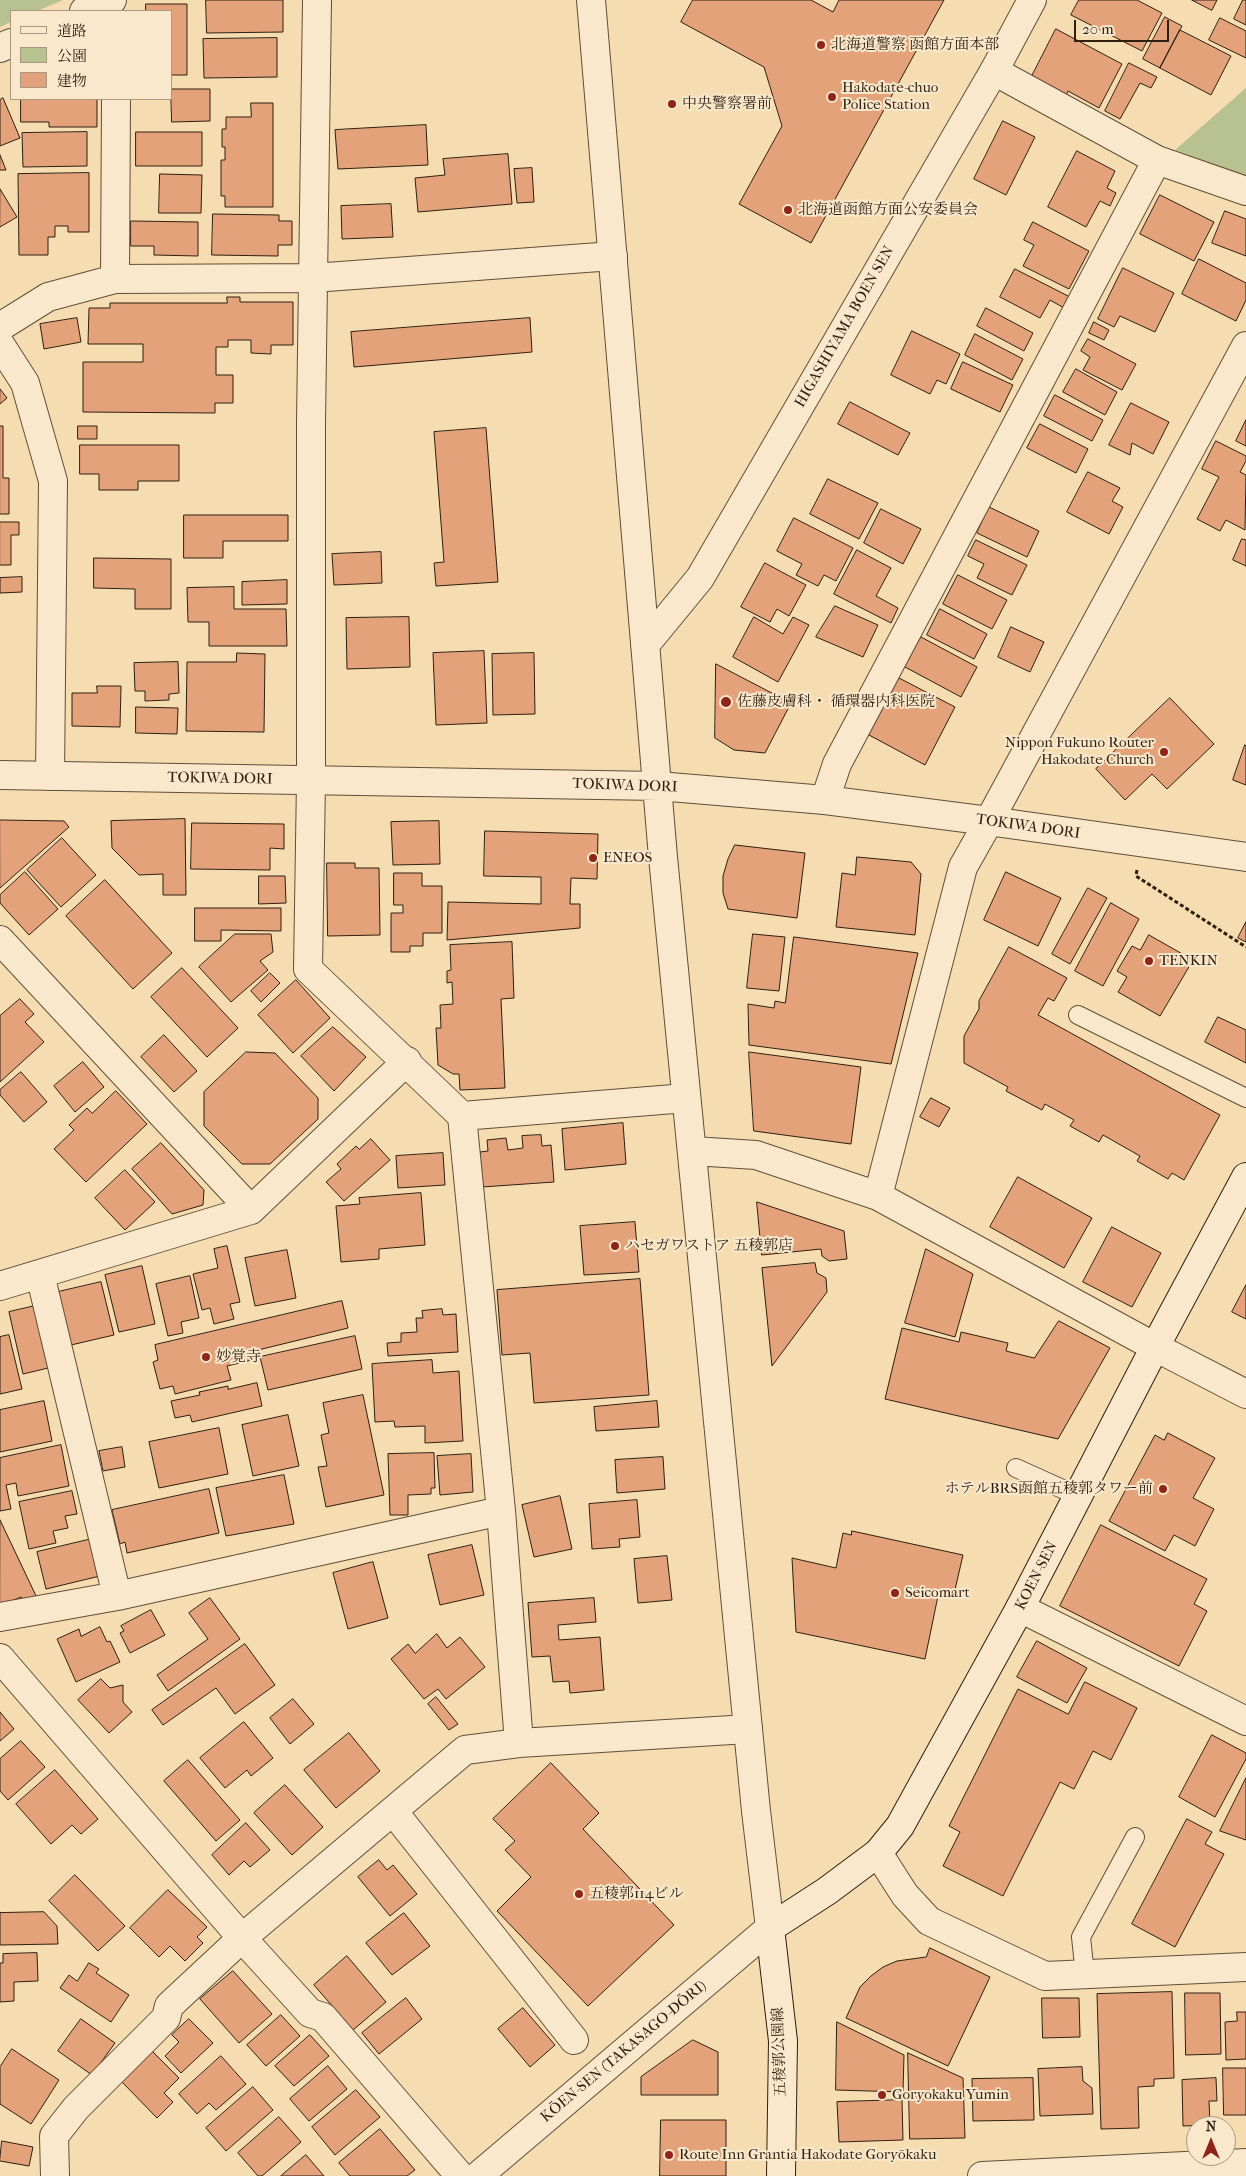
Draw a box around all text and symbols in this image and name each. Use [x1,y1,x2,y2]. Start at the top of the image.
legend [10,10,172,100]
scale bar [1076,10,1171,42]
text: 20 m [1082,20,1114,38]
text: 道路 [57,22,87,40]
place label: 北海道警察 函館方面本部 [831,36,999,54]
marker: 北海道警察 函館方面本部 [815,39,827,51]
text: 公園 [57,47,87,65]
text: 建物 [57,72,87,90]
place label: Hakodate-chuo Police Station [842,79,938,114]
marker: Hakodate-chuo Police Station [826,91,838,103]
place label: 中央警察署前 [682,95,772,113]
marker: 中央警察署前 [666,98,678,110]
place label: 北海道函館方面公安委員会 [798,201,978,219]
marker: 北海道函館方面公安委員会 [782,204,794,216]
street label: HIGASHIYAMA BOEN SEN [791,243,899,411]
place label: 佐藤皮膚科・ 循環器内科医院 [737,693,935,711]
marker: 佐藤皮膚科・ 循環器内科医院 [719,695,733,709]
place label: Nippon Fukuno Router Hakodate Church [1005,734,1154,769]
marker: Nippon Fukuno Router Hakodate Church [1158,746,1170,758]
street label: TOKIWA DORI [167,769,273,789]
street label: TOKIWA DORI [572,775,678,797]
street label: TOKIWA DORI [975,811,1081,843]
place label: ENEOS [603,849,652,867]
marker: ENEOS [587,852,599,864]
place label: TENKIN [1159,952,1218,970]
marker: TENKIN [1143,955,1155,967]
place label: ハセガワストア 五稜郭店 [625,1237,793,1255]
marker: ハセガワストア 五稜郭店 [609,1240,621,1252]
place label: 妙覚寺 [216,1348,261,1366]
marker: 妙覚寺 [200,1351,212,1363]
place label: ホテルBRS函館五稜郭タワー前 [945,1480,1153,1498]
marker: ホテルBRS函館五稜郭タワー前 [1157,1483,1169,1495]
street label: KOEN-SEN [1012,1539,1062,1613]
place label: Seicomart [905,1584,970,1602]
marker: Seicomart [889,1587,901,1599]
place label: 五稜郭114ビル [589,1885,684,1903]
marker: 五稜郭114ビル [573,1888,585,1900]
street label: KŌEN-SEN (TAKASAGO-DŌRI) [537,1977,711,2127]
street label: 五稜郭公園線 [769,2007,791,2097]
place label: Goryokaku Yumin [892,2086,1009,2104]
marker: Goryokaku Yumin [876,2089,888,2101]
north arrow [1186,2116,1236,2166]
text: N [1206,2118,1216,2135]
place label: Route Inn Grantia Hakodate Goryōkaku [679,2146,936,2164]
marker: Route Inn Grantia Hakodate Goryōkaku [663,2149,675,2161]

